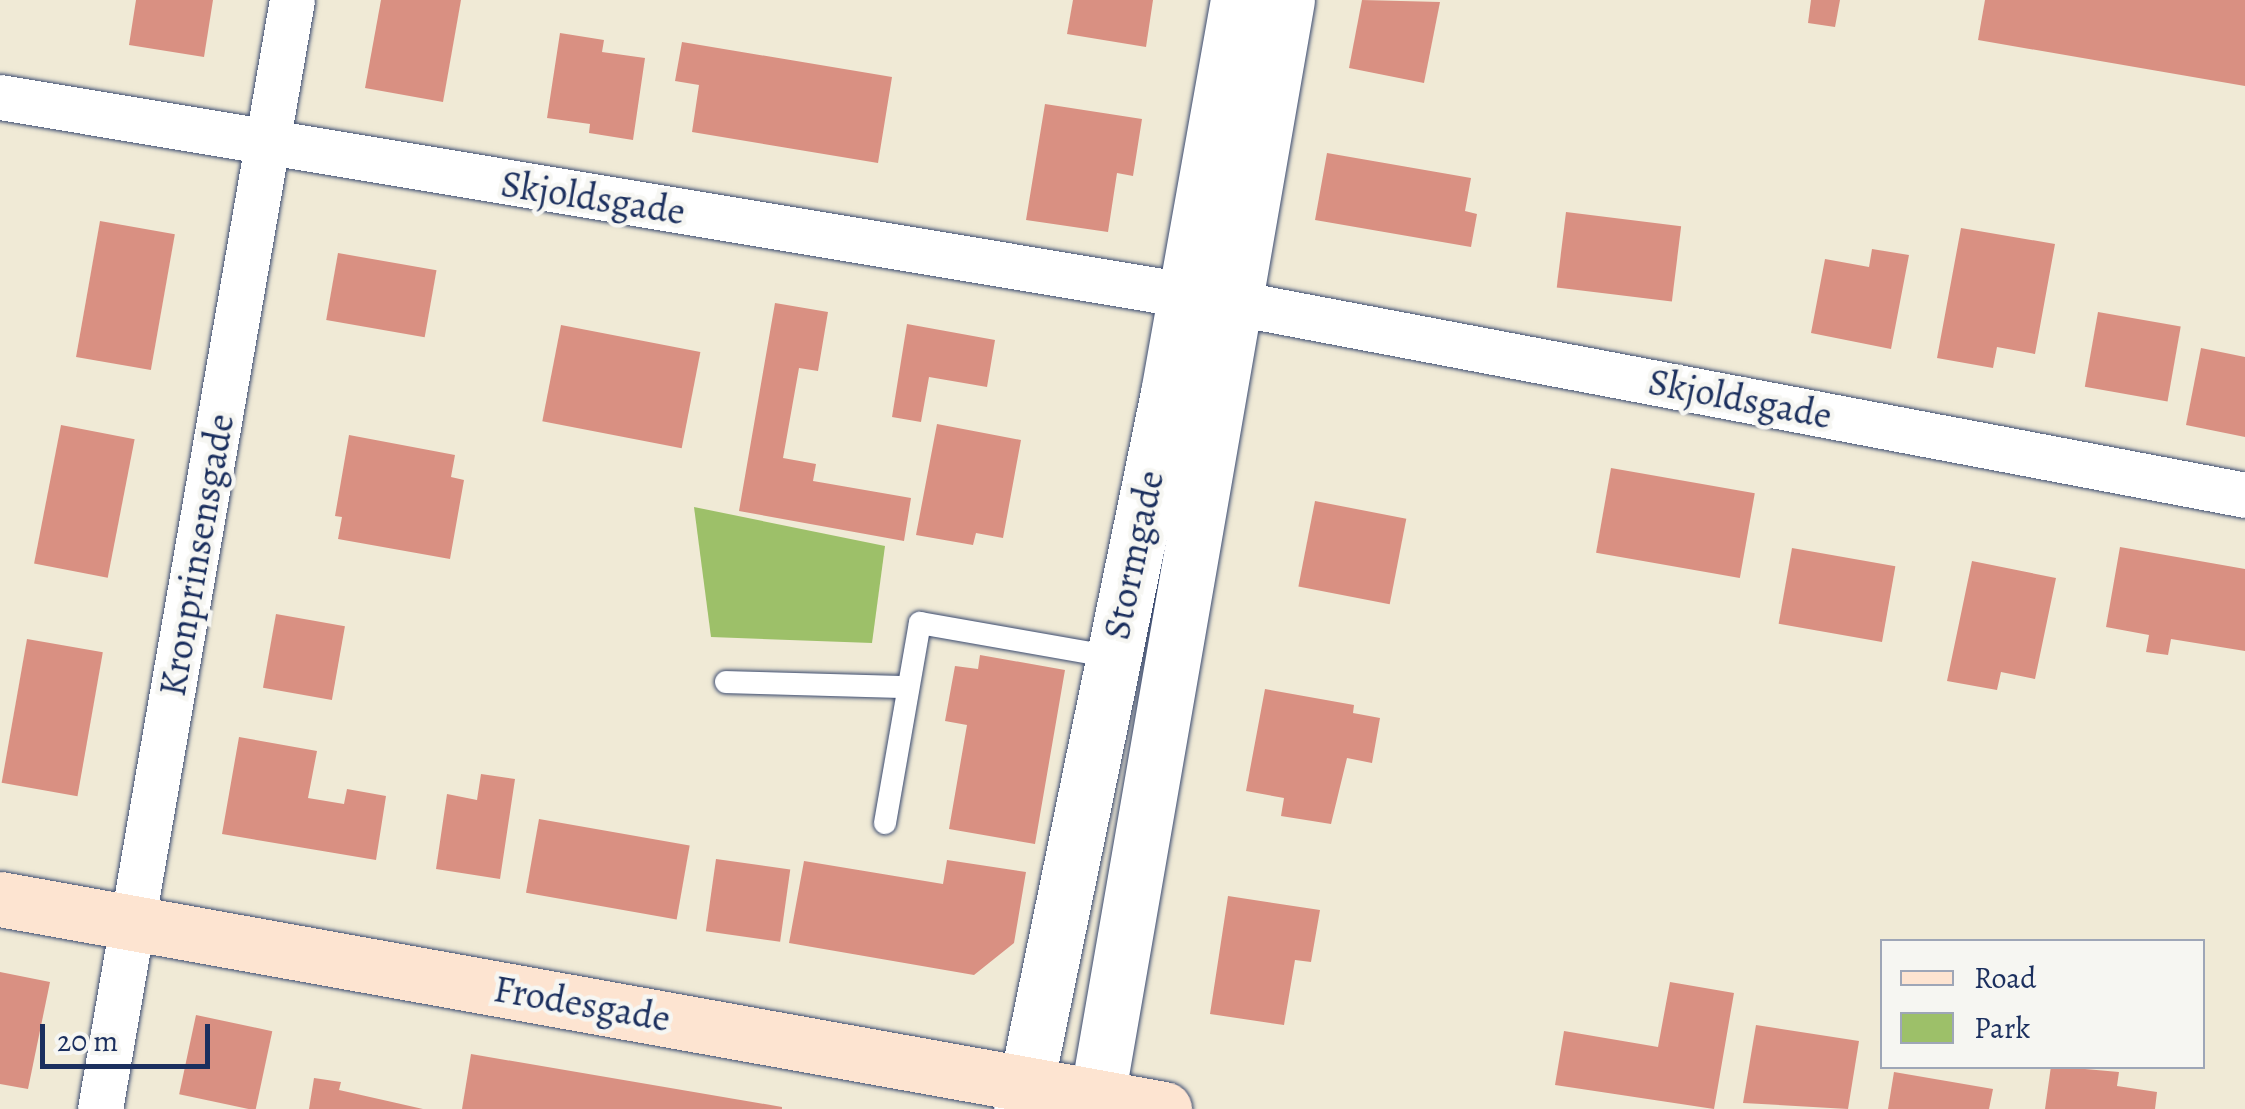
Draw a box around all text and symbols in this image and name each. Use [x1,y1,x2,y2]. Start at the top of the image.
street label: Skjoldsgade [498,161,688,235]
street label: Skjoldsgade [1645,359,1835,439]
street label: Kronprinsensgade [150,410,244,700]
street label: Stormgade [1094,466,1174,644]
legend [1880,939,2205,1069]
text: Road [1974,958,2036,998]
street label: Frodesgade [490,966,674,1042]
scale bar [45,1004,215,1066]
text: Park [1974,1008,2030,1048]
text: 20 m [57,1021,118,1061]

